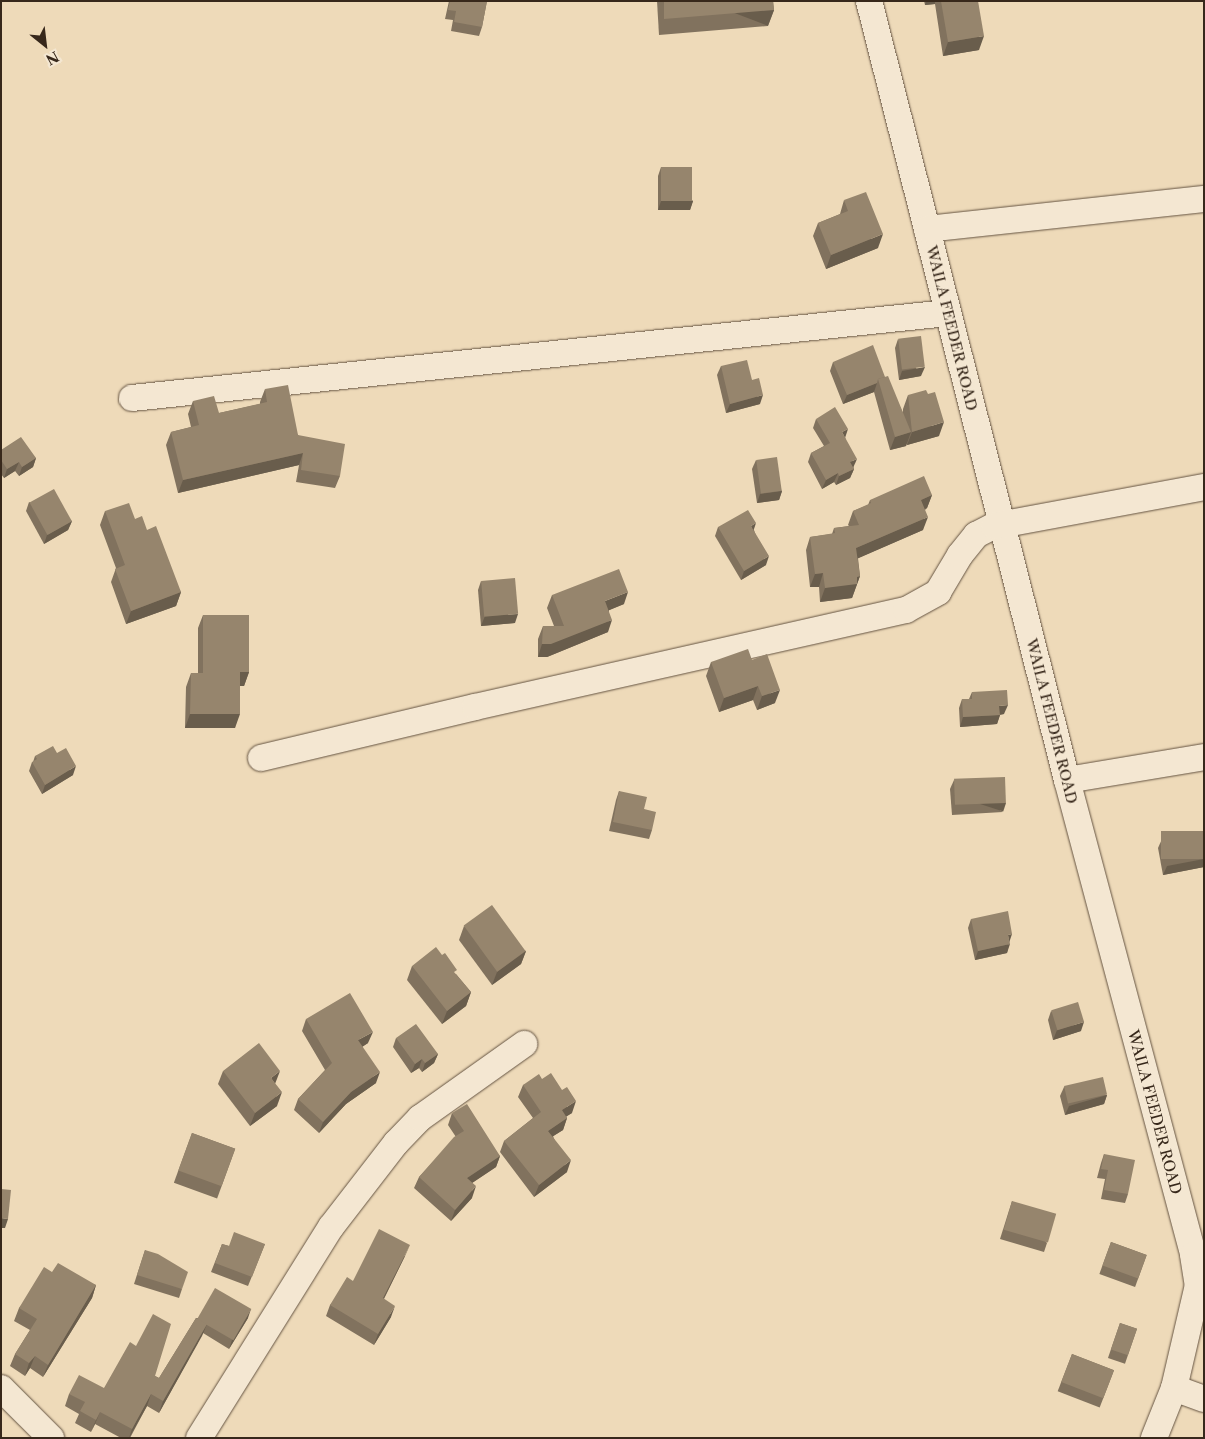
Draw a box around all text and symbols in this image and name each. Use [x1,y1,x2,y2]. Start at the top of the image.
north arrow [20,20,70,70]
text: N [43,47,62,69]
street label: WAILA FEEDER ROAD [923,243,981,413]
street label: WAILA FEEDER ROAD [1023,636,1081,806]
street label: WAILA FEEDER ROAD [1124,1027,1186,1197]

